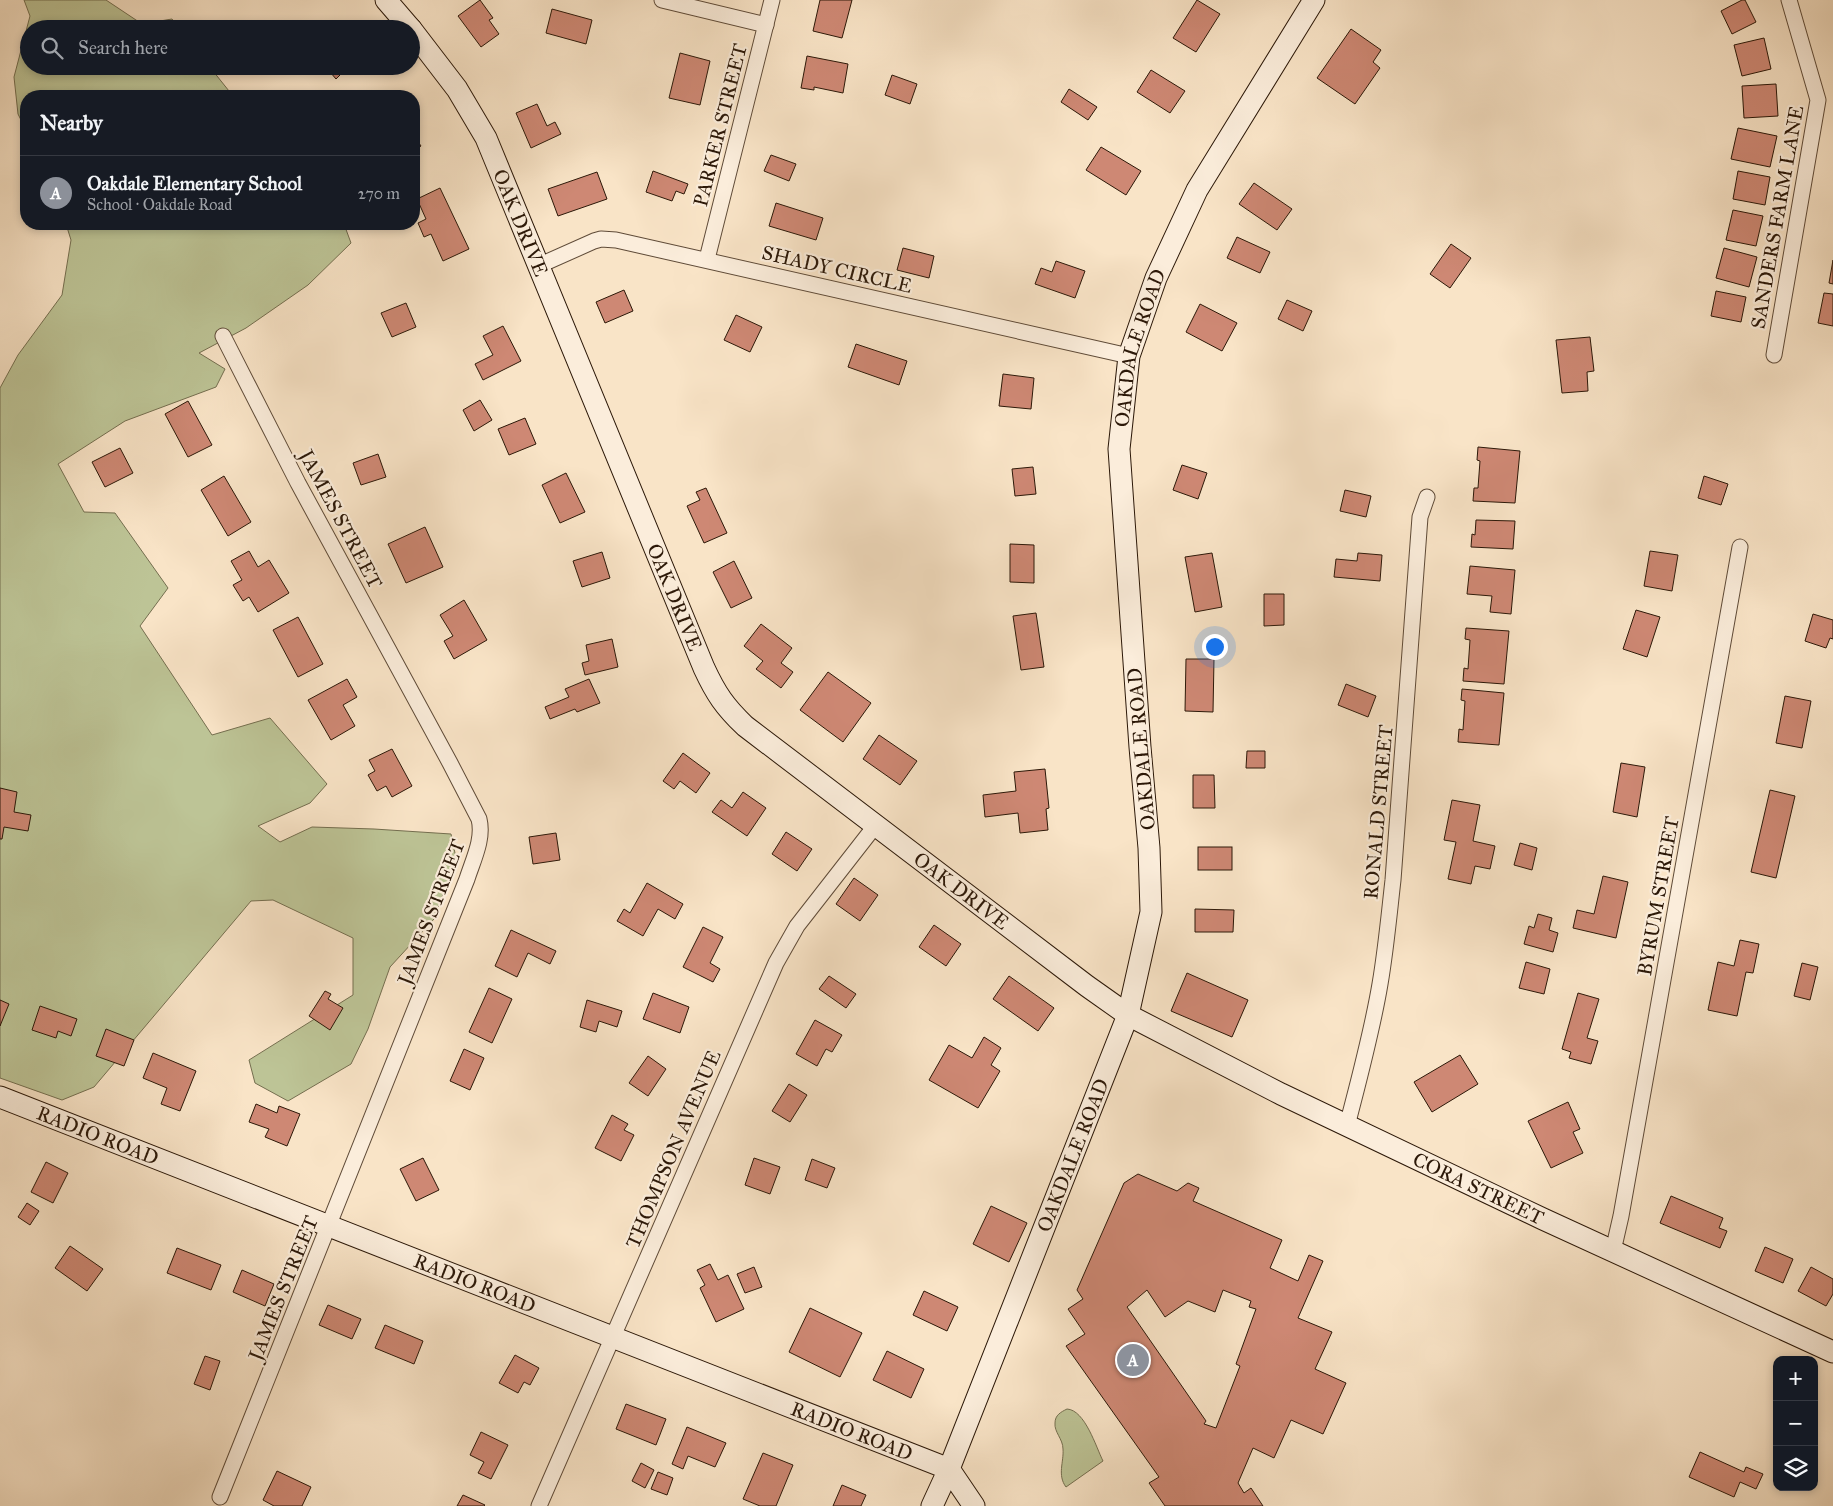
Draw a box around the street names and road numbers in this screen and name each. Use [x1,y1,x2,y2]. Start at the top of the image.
street label: PARKER STREET [688,41,752,209]
street label: SANDERS FARM LANE [1746,103,1808,331]
street label: OAK DRIVE [488,166,553,280]
street label: SHADY CIRCLE [760,240,914,298]
street label: OAKDALE ROAD [1109,265,1171,428]
street label: JAMES STREET [292,444,388,593]
street label: OAK DRIVE [642,540,708,654]
street label: OAKDALE ROAD [1122,667,1160,831]
street label: RONALD STREET [1358,723,1398,900]
street label: BYRUM STREET [1632,814,1684,978]
street label: JAMES STREET [392,836,471,990]
street label: OAK DRIVE [909,847,1014,934]
street label: THOMPSON AVENUE [620,1046,726,1252]
street label: OAKDALE ROAD [1032,1075,1114,1235]
street label: RADIO ROAD [33,1101,162,1170]
street label: CORA STREET [1409,1147,1548,1230]
street label: JAMES STREET [242,1212,324,1366]
street label: RADIO ROAD [410,1248,539,1318]
street label: RADIO ROAD [788,1396,916,1466]

